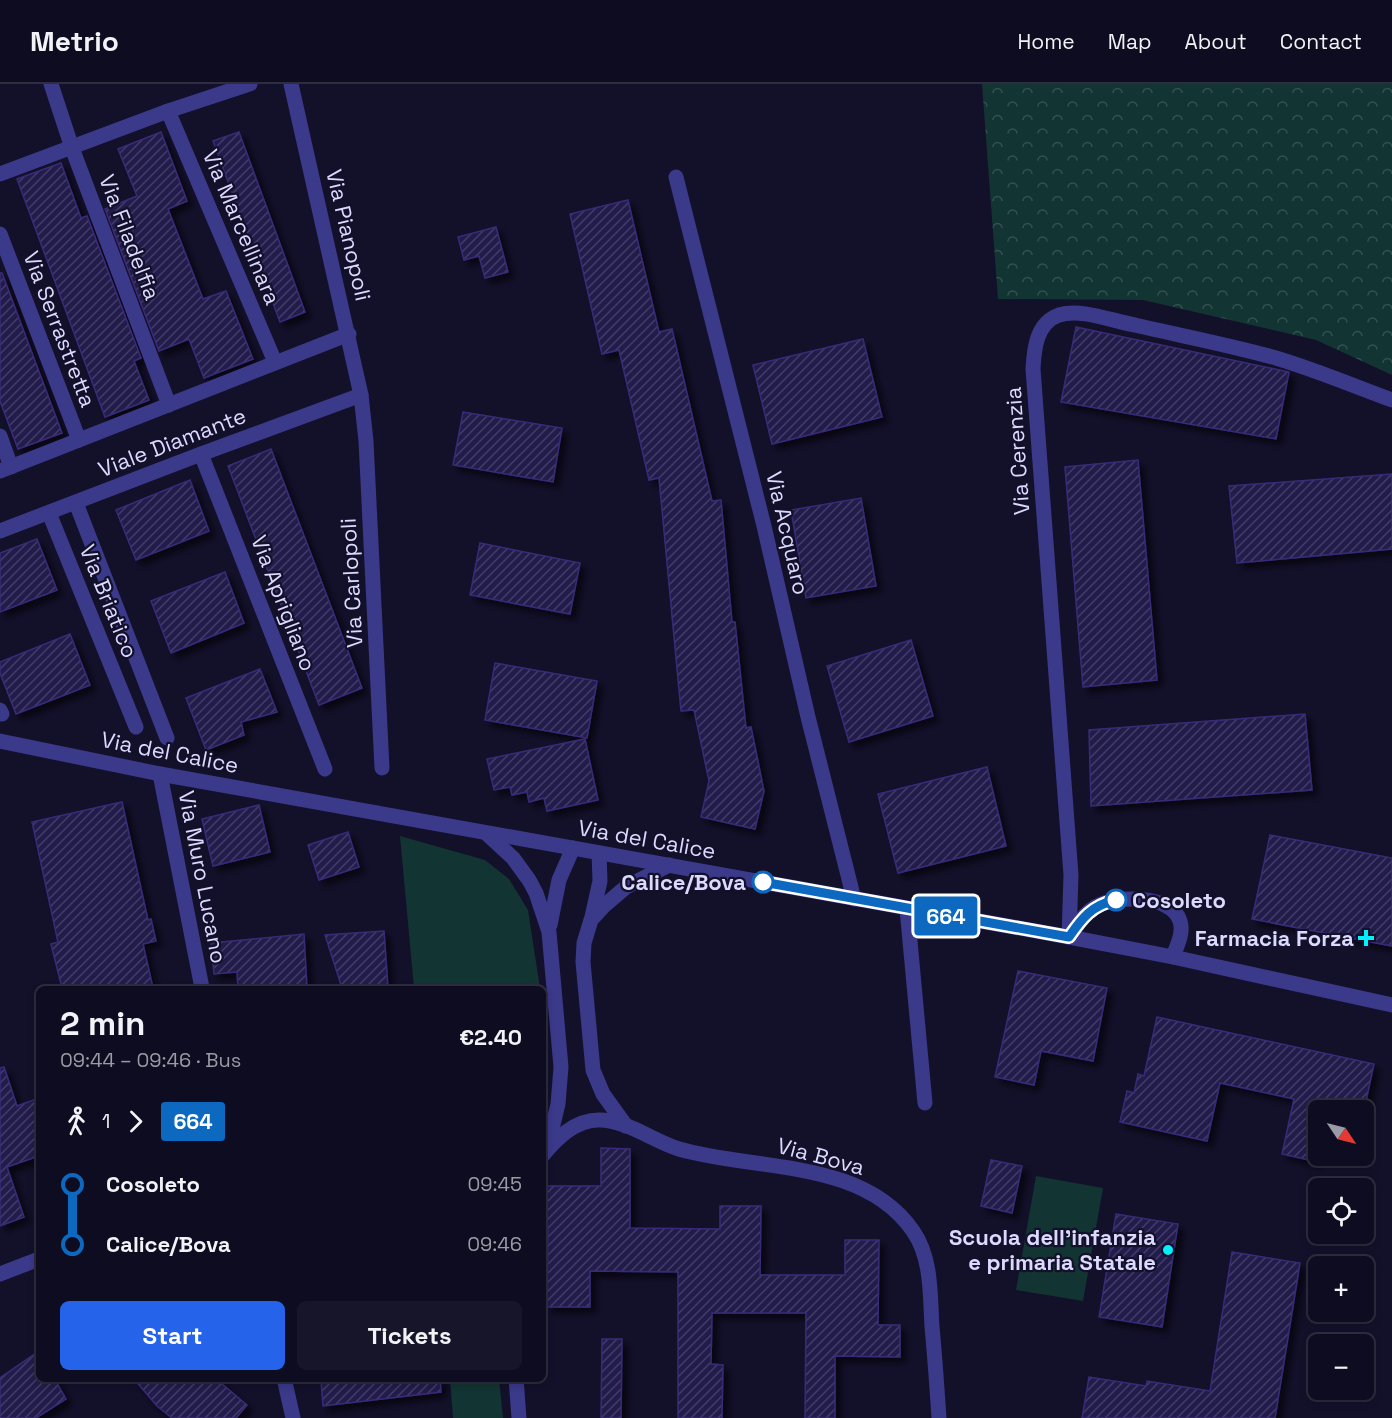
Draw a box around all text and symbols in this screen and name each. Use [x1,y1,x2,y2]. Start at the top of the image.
text: Metrio [30,23,119,59]
text: Home [1017,28,1075,55]
text: Map [1108,28,1152,55]
text: About [1185,28,1247,55]
text: Contact [1280,28,1362,55]
street label: Via Marcellinara [197,145,287,309]
street label: Via Pianopoli [320,166,378,304]
street label: Via Filadelfia [93,170,167,304]
street label: Via Serrastretta [17,247,103,411]
street label: Via Cerenzia [999,386,1035,516]
street label: Viale Diamante [94,401,250,483]
street label: Via Acquaro [760,469,816,597]
street label: Via Carlopoli [334,517,368,649]
street label: Via Aprigliano [245,531,323,675]
street label: Via Briatico [74,540,144,662]
street label: Via del Calice [99,725,241,779]
street label: Via Muro Lucano [173,788,233,966]
street label: Via del Calice [576,813,718,865]
place label: Calice/Bova [621,868,746,896]
marker: Calice/Bova [752,871,774,893]
place label: Cosoleto [1132,886,1226,914]
marker: Cosoleto [1105,889,1127,911]
line badge: 664 [912,896,980,936]
text: 664 [926,903,966,930]
place label: Farmacia Forza [1195,924,1354,952]
marker: Farmacia Forza [1359,931,1373,945]
text: 2 min [60,1003,145,1045]
text: €2.40 [459,1023,522,1051]
text: 09:44 – 09:46 · Bus [60,1047,241,1073]
north arrow [1308,1100,1374,1166]
map controls [1308,1100,1374,1400]
icon: walk [60,1105,93,1138]
icon: forward [119,1105,152,1138]
text: 1 [102,1108,110,1134]
text: 664 [173,1108,213,1135]
street label: Via Bova [774,1131,868,1181]
text: Cosoleto [106,1170,200,1198]
text: 09:45 [467,1171,522,1197]
button: locate [1308,1178,1374,1244]
place label: Scuola dell'infanzia e primaria Statale [949,1223,1156,1276]
text: Calice/Bova [106,1230,231,1258]
text: 09:46 [467,1231,522,1257]
marker: Scuola dell'infanzia e primaria Statale [1161,1243,1175,1257]
button: + [1308,1256,1374,1322]
button: Start [60,1301,285,1370]
button: Tickets [297,1301,522,1370]
button: − [1308,1334,1374,1400]

